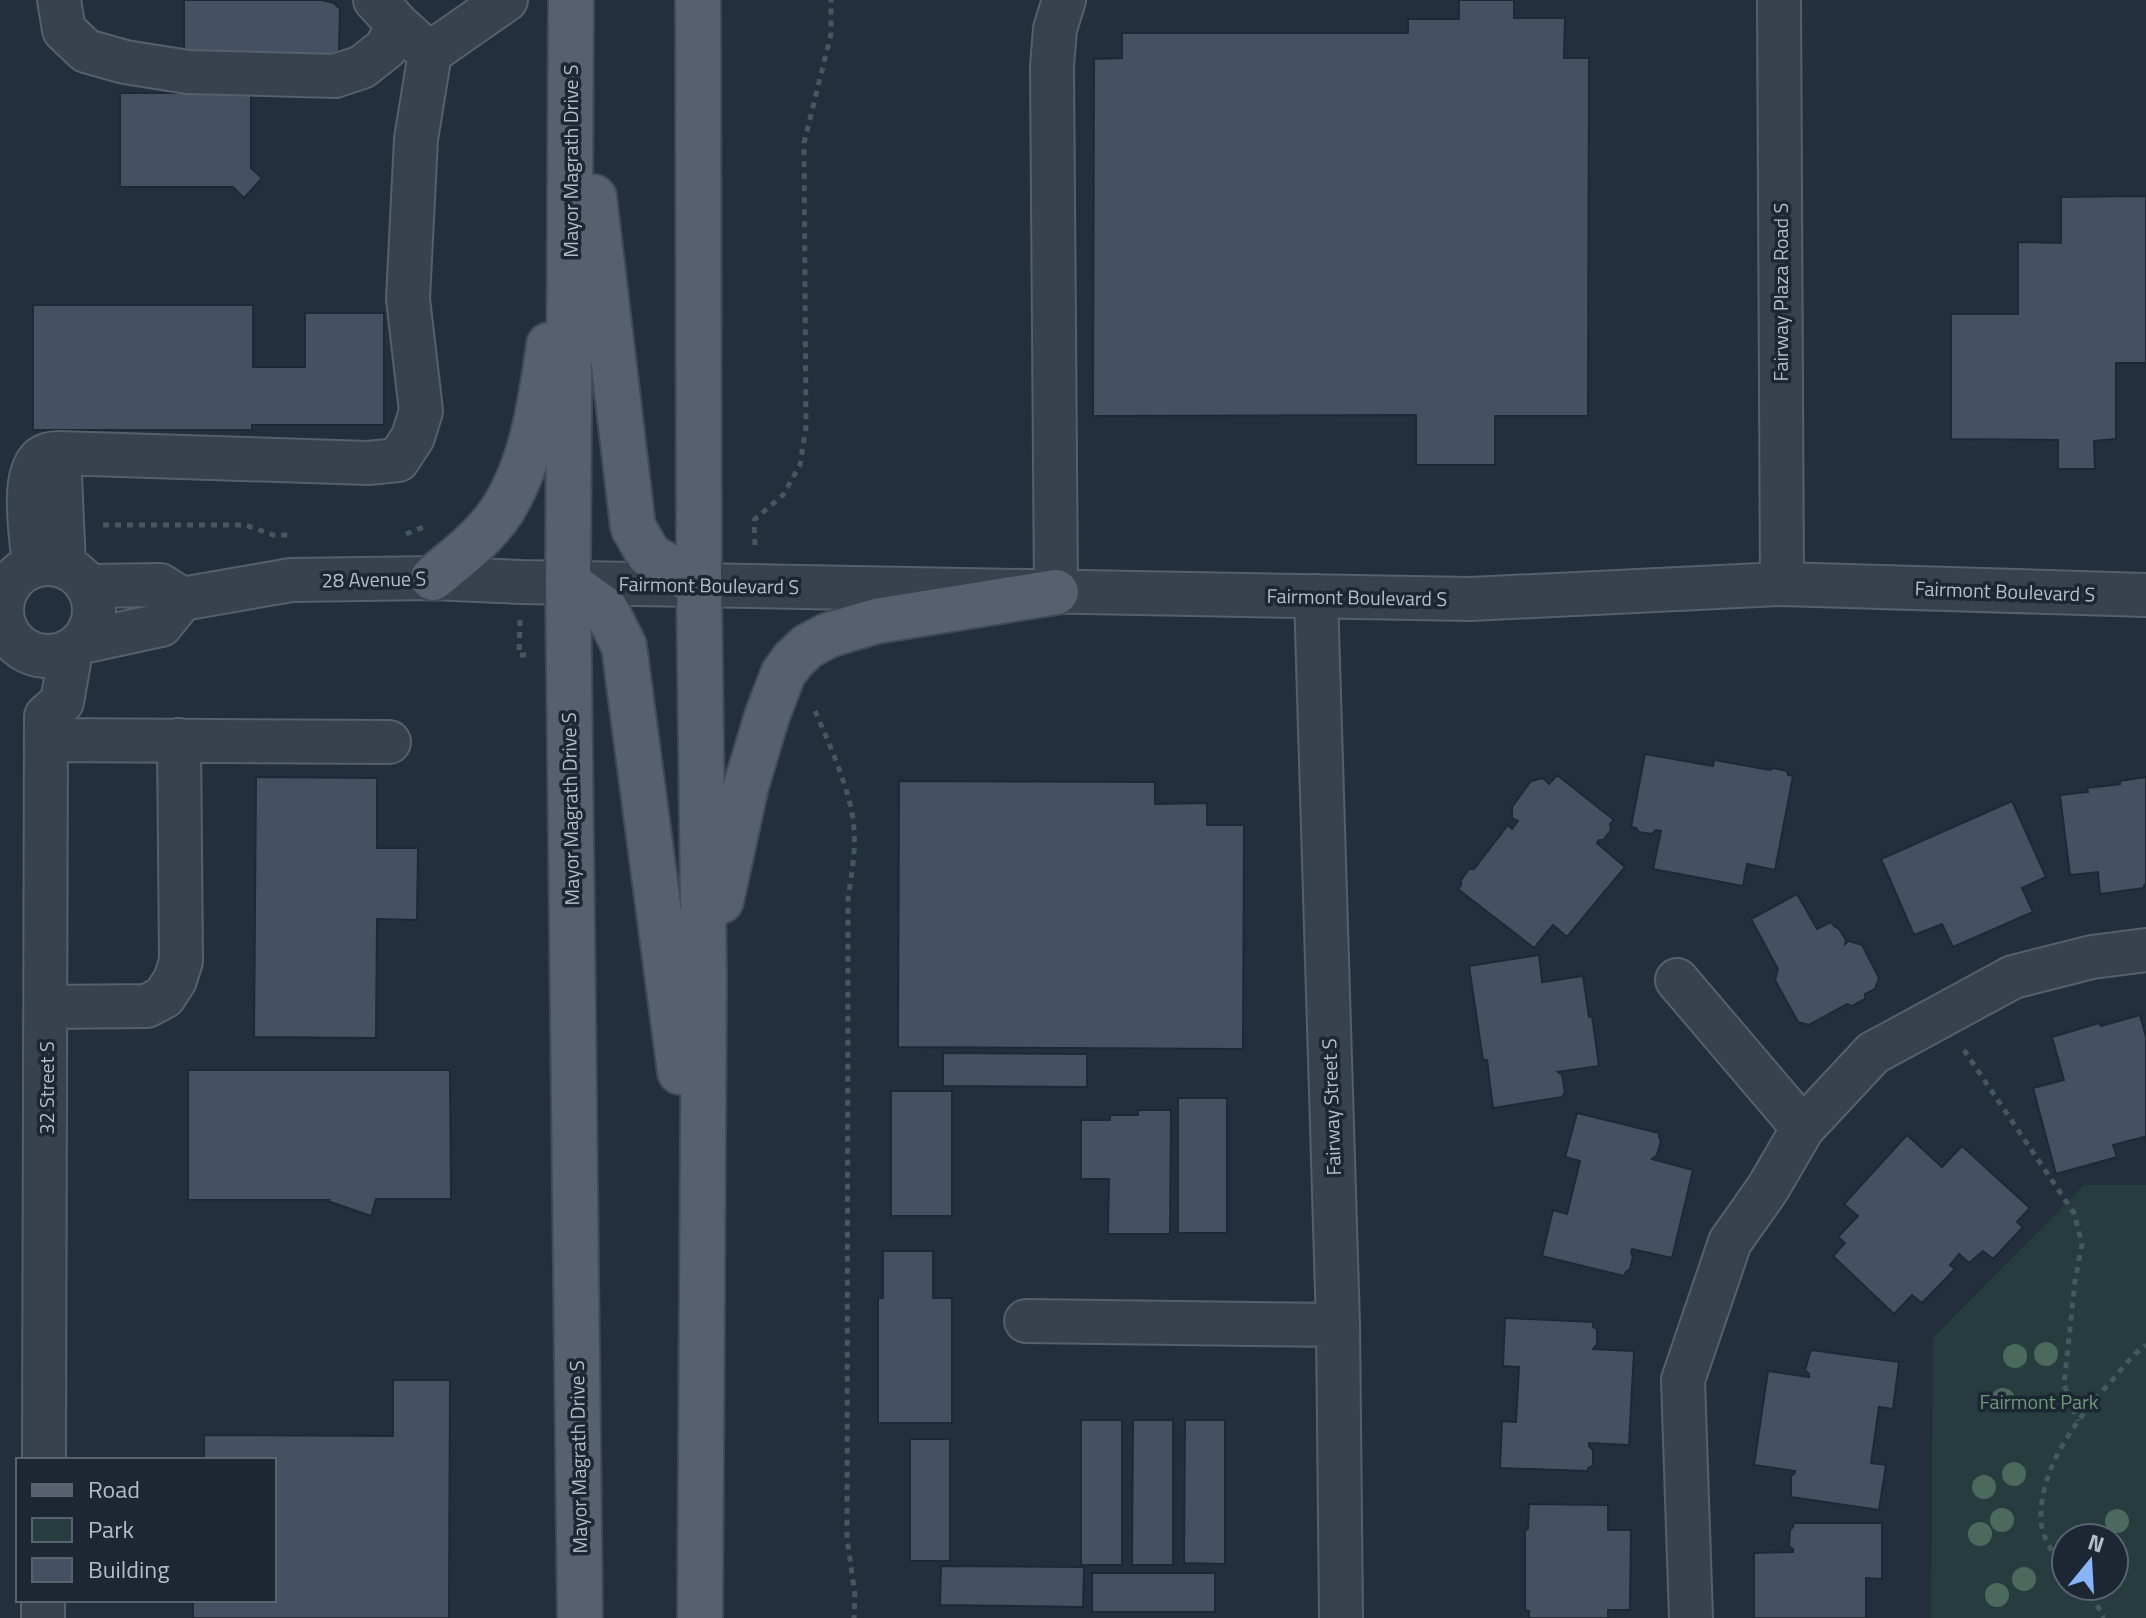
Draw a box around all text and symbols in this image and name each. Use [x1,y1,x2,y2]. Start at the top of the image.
street label: Mayor Magrath Drive S [555,64,586,258]
street label: Fairway Plaza Road S [1765,203,1796,381]
street label: 28 Avenue S [321,563,427,595]
street label: Fairmont Boulevard S [618,568,800,602]
street label: Fairmont Boulevard S [1914,572,2096,610]
street label: Fairmont Boulevard S [1266,580,1448,614]
street label: Mayor Magrath Drive S [553,712,587,906]
street label: Fairway Street S [1313,1038,1349,1176]
street label: 32 Street S [31,1041,62,1135]
street label: Mayor Magrath Drive S [561,1360,595,1554]
park label: Fairmont Park [1980,1386,2099,1417]
legend [16,1458,276,1602]
text: Road [88,1471,140,1507]
text: Park [88,1511,134,1547]
north arrow [2050,1522,2130,1602]
text: N [2084,1524,2109,1562]
text: Building [88,1551,170,1587]

